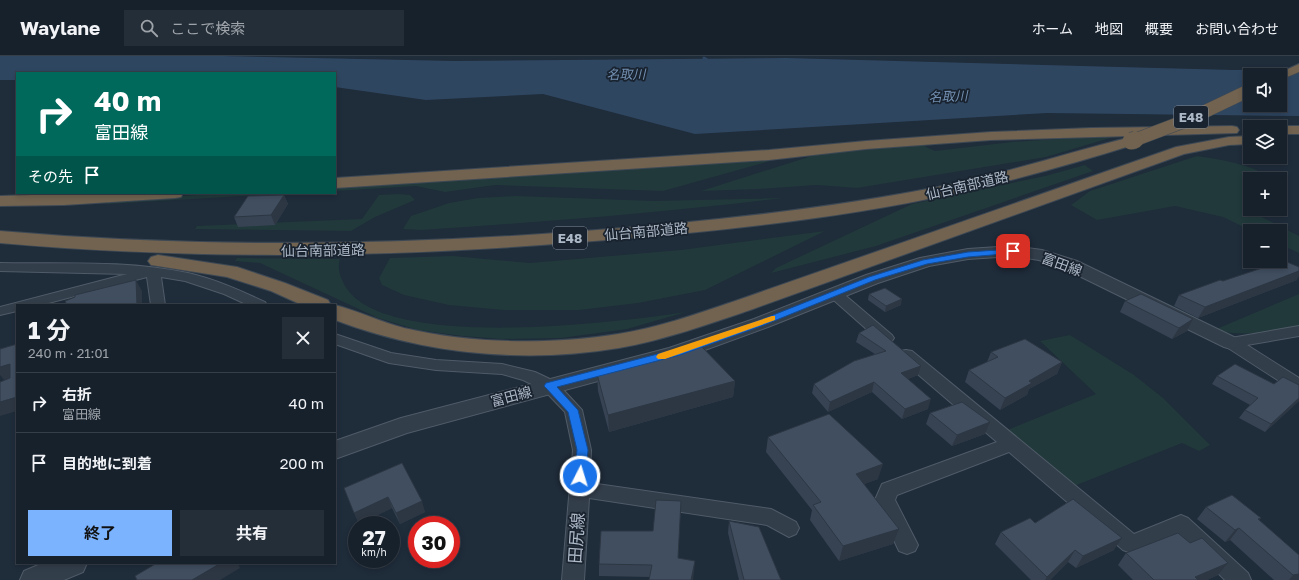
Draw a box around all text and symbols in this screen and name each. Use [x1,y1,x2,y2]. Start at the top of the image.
search box [124,10,404,46]
text: Waylane [20,16,100,39]
icon: search [138,17,160,39]
text: ここで検索 [170,19,245,37]
text: ホーム [1031,20,1073,37]
text: 地図 [1095,20,1123,37]
text: 概要 [1145,20,1173,37]
text: お問い合わせ [1195,20,1279,37]
water label: 名取川 [606,66,648,82]
map controls [1243,68,1287,268]
button: sound [1243,68,1287,112]
text: 40 m [94,84,161,117]
water label: 名取川 [928,87,970,105]
icon: right [28,88,80,140]
road number: E48 [1174,106,1208,128]
button: layers [1243,120,1287,164]
text: 富田線 [94,121,148,143]
icon: arrive [81,164,103,186]
text: その先 [28,167,73,185]
street label: 仙台南部道路 [924,167,1010,203]
button: + [1243,172,1287,216]
street label: 仙台南部道路 [603,219,689,243]
button: − [1243,224,1287,268]
road number: E48 [553,227,587,249]
pin [996,234,1030,268]
icon: arrive [1002,240,1024,262]
street label: 仙台南部道路 [281,241,365,259]
street label: 富田線 [1039,249,1085,279]
text: 1 分 [28,315,70,344]
button: close [282,317,324,359]
text: 240 m · 21:01 [28,345,109,361]
street label: 富田線 [489,382,533,410]
text: 右折 [62,385,92,403]
icon: right [28,392,50,414]
text: 40 m [289,394,324,412]
text: 富田線 [62,406,101,422]
icon: arrive [28,452,50,474]
text: 目的地に到着 [62,454,152,472]
text: 200 m [280,454,324,472]
position arrow [559,455,601,497]
button: 終了 [28,510,172,556]
button: 共有 [180,510,324,556]
street label: 田尻線 [564,512,588,564]
speed limit sign: 30 [408,516,460,568]
text: 27 [362,525,386,549]
text: km/h [361,546,387,558]

